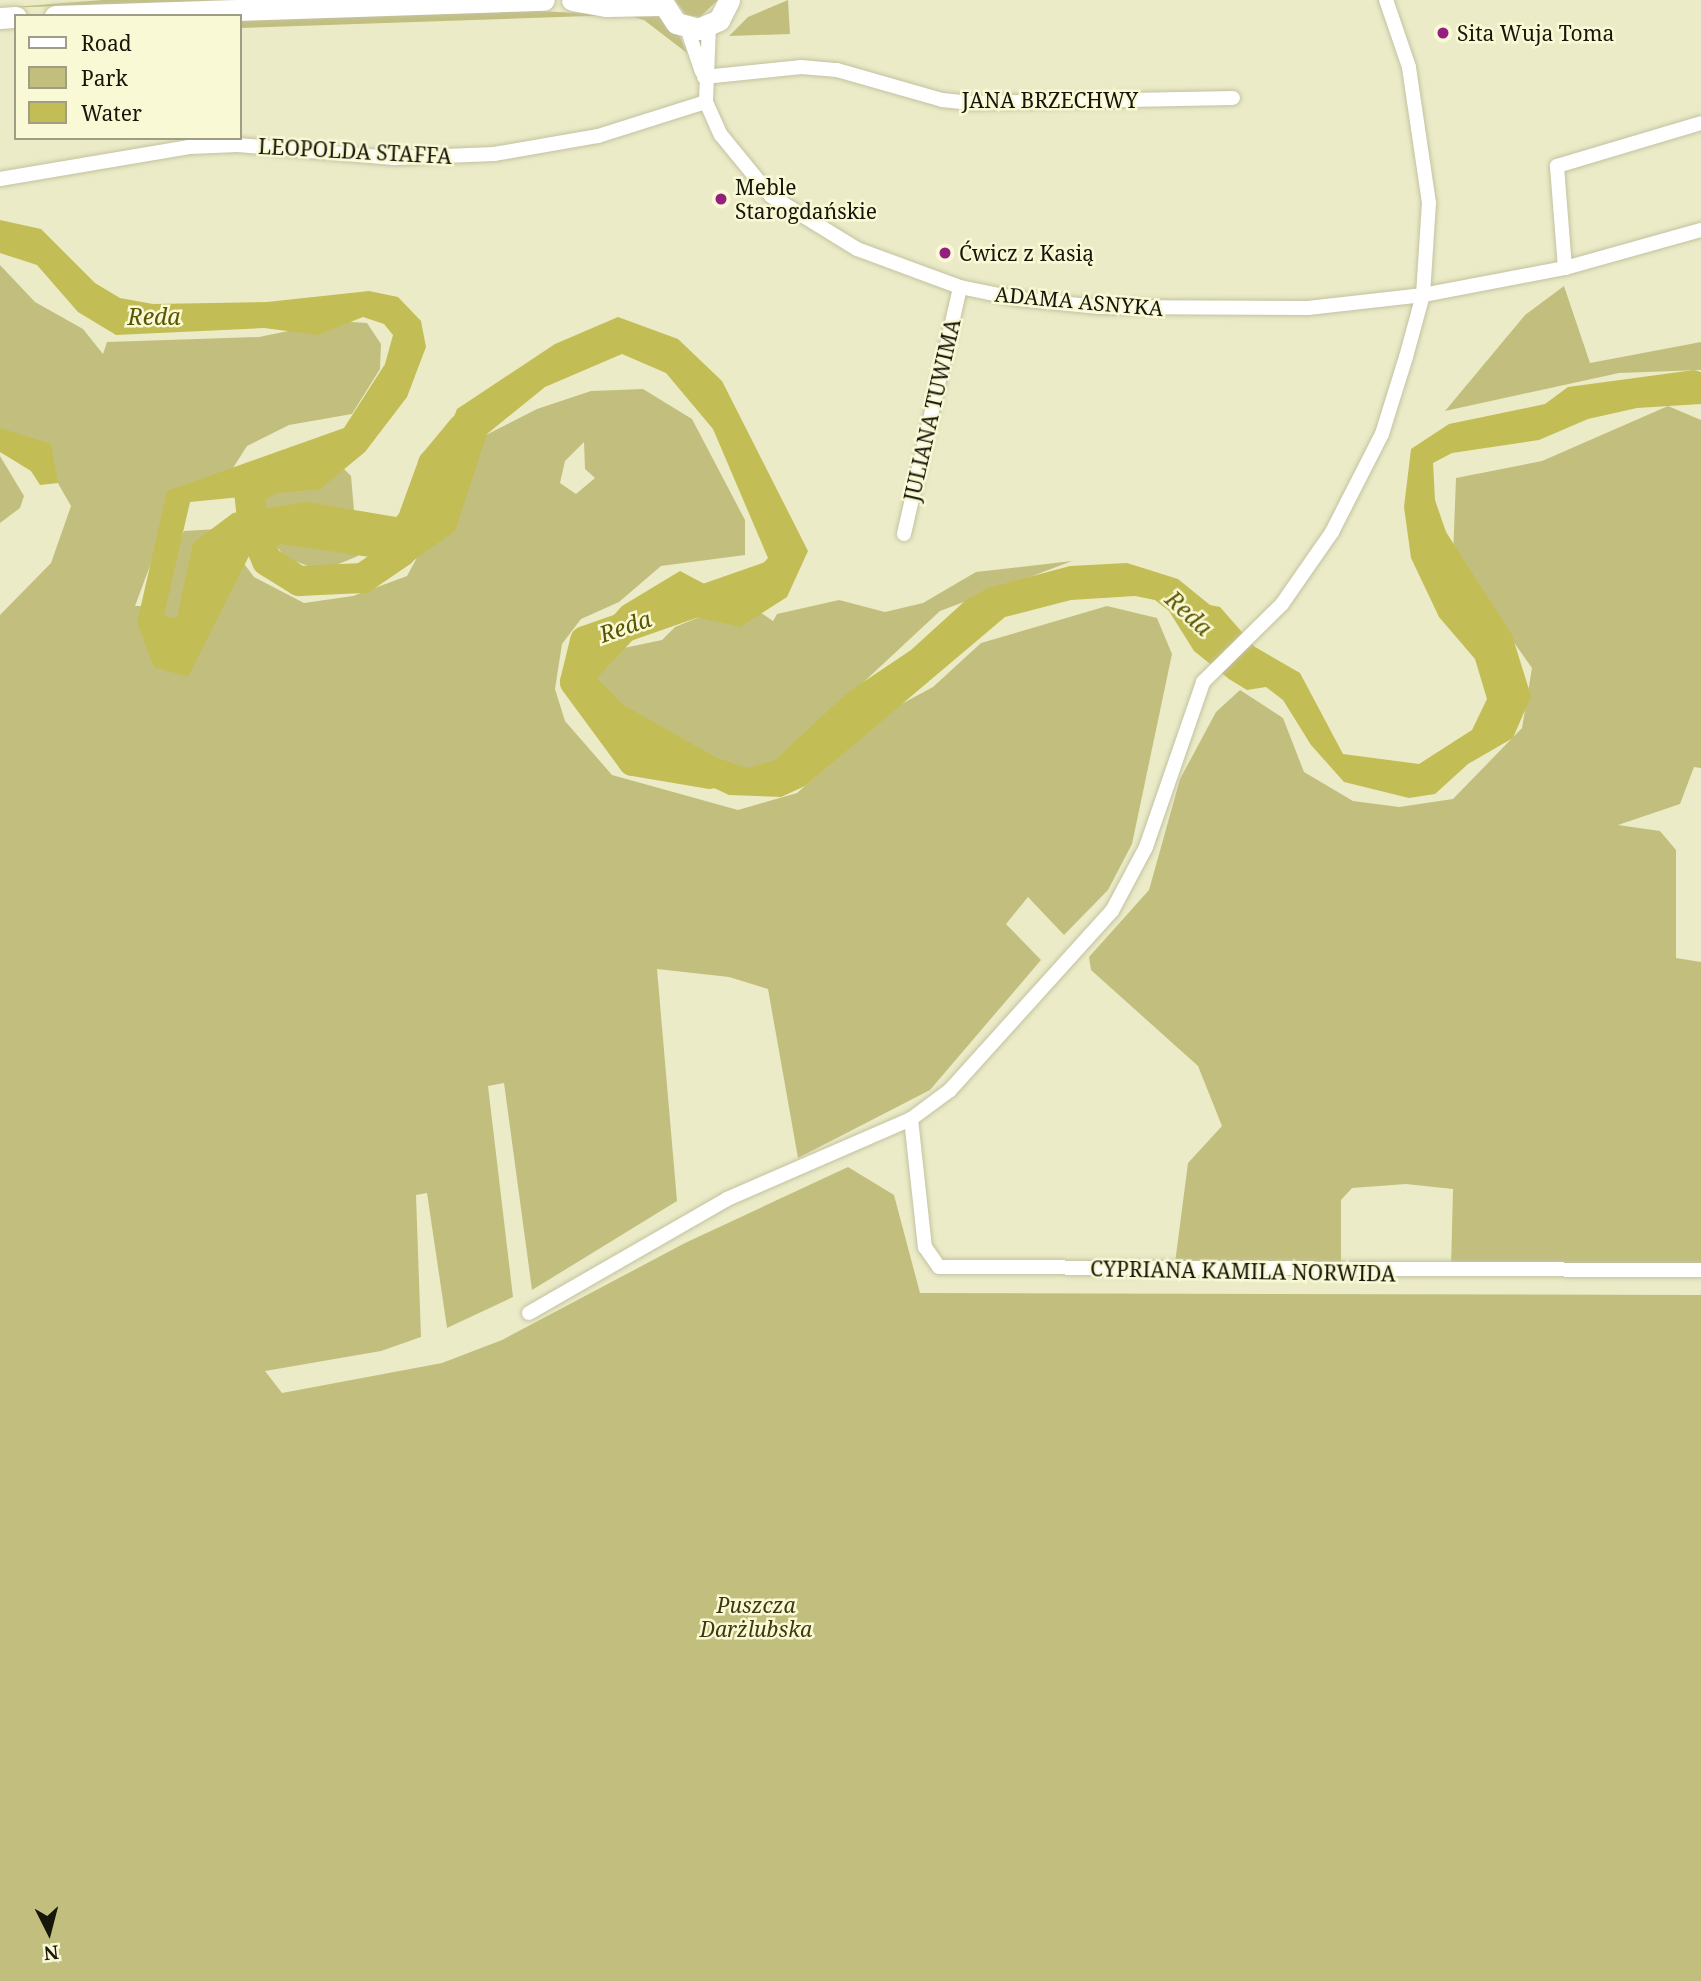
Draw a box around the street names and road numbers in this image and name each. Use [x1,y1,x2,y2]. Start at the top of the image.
street label: JANA BRZECHWY [962,87,1138,113]
street label: LEOPOLDA STAFFA [258,133,452,169]
street label: ADAMA ASNYKA [994,281,1164,321]
street label: JULIANA TUWIMA [899,316,965,504]
street label: CYPRIANA KAMILA NORWIDA [1090,1256,1396,1286]

